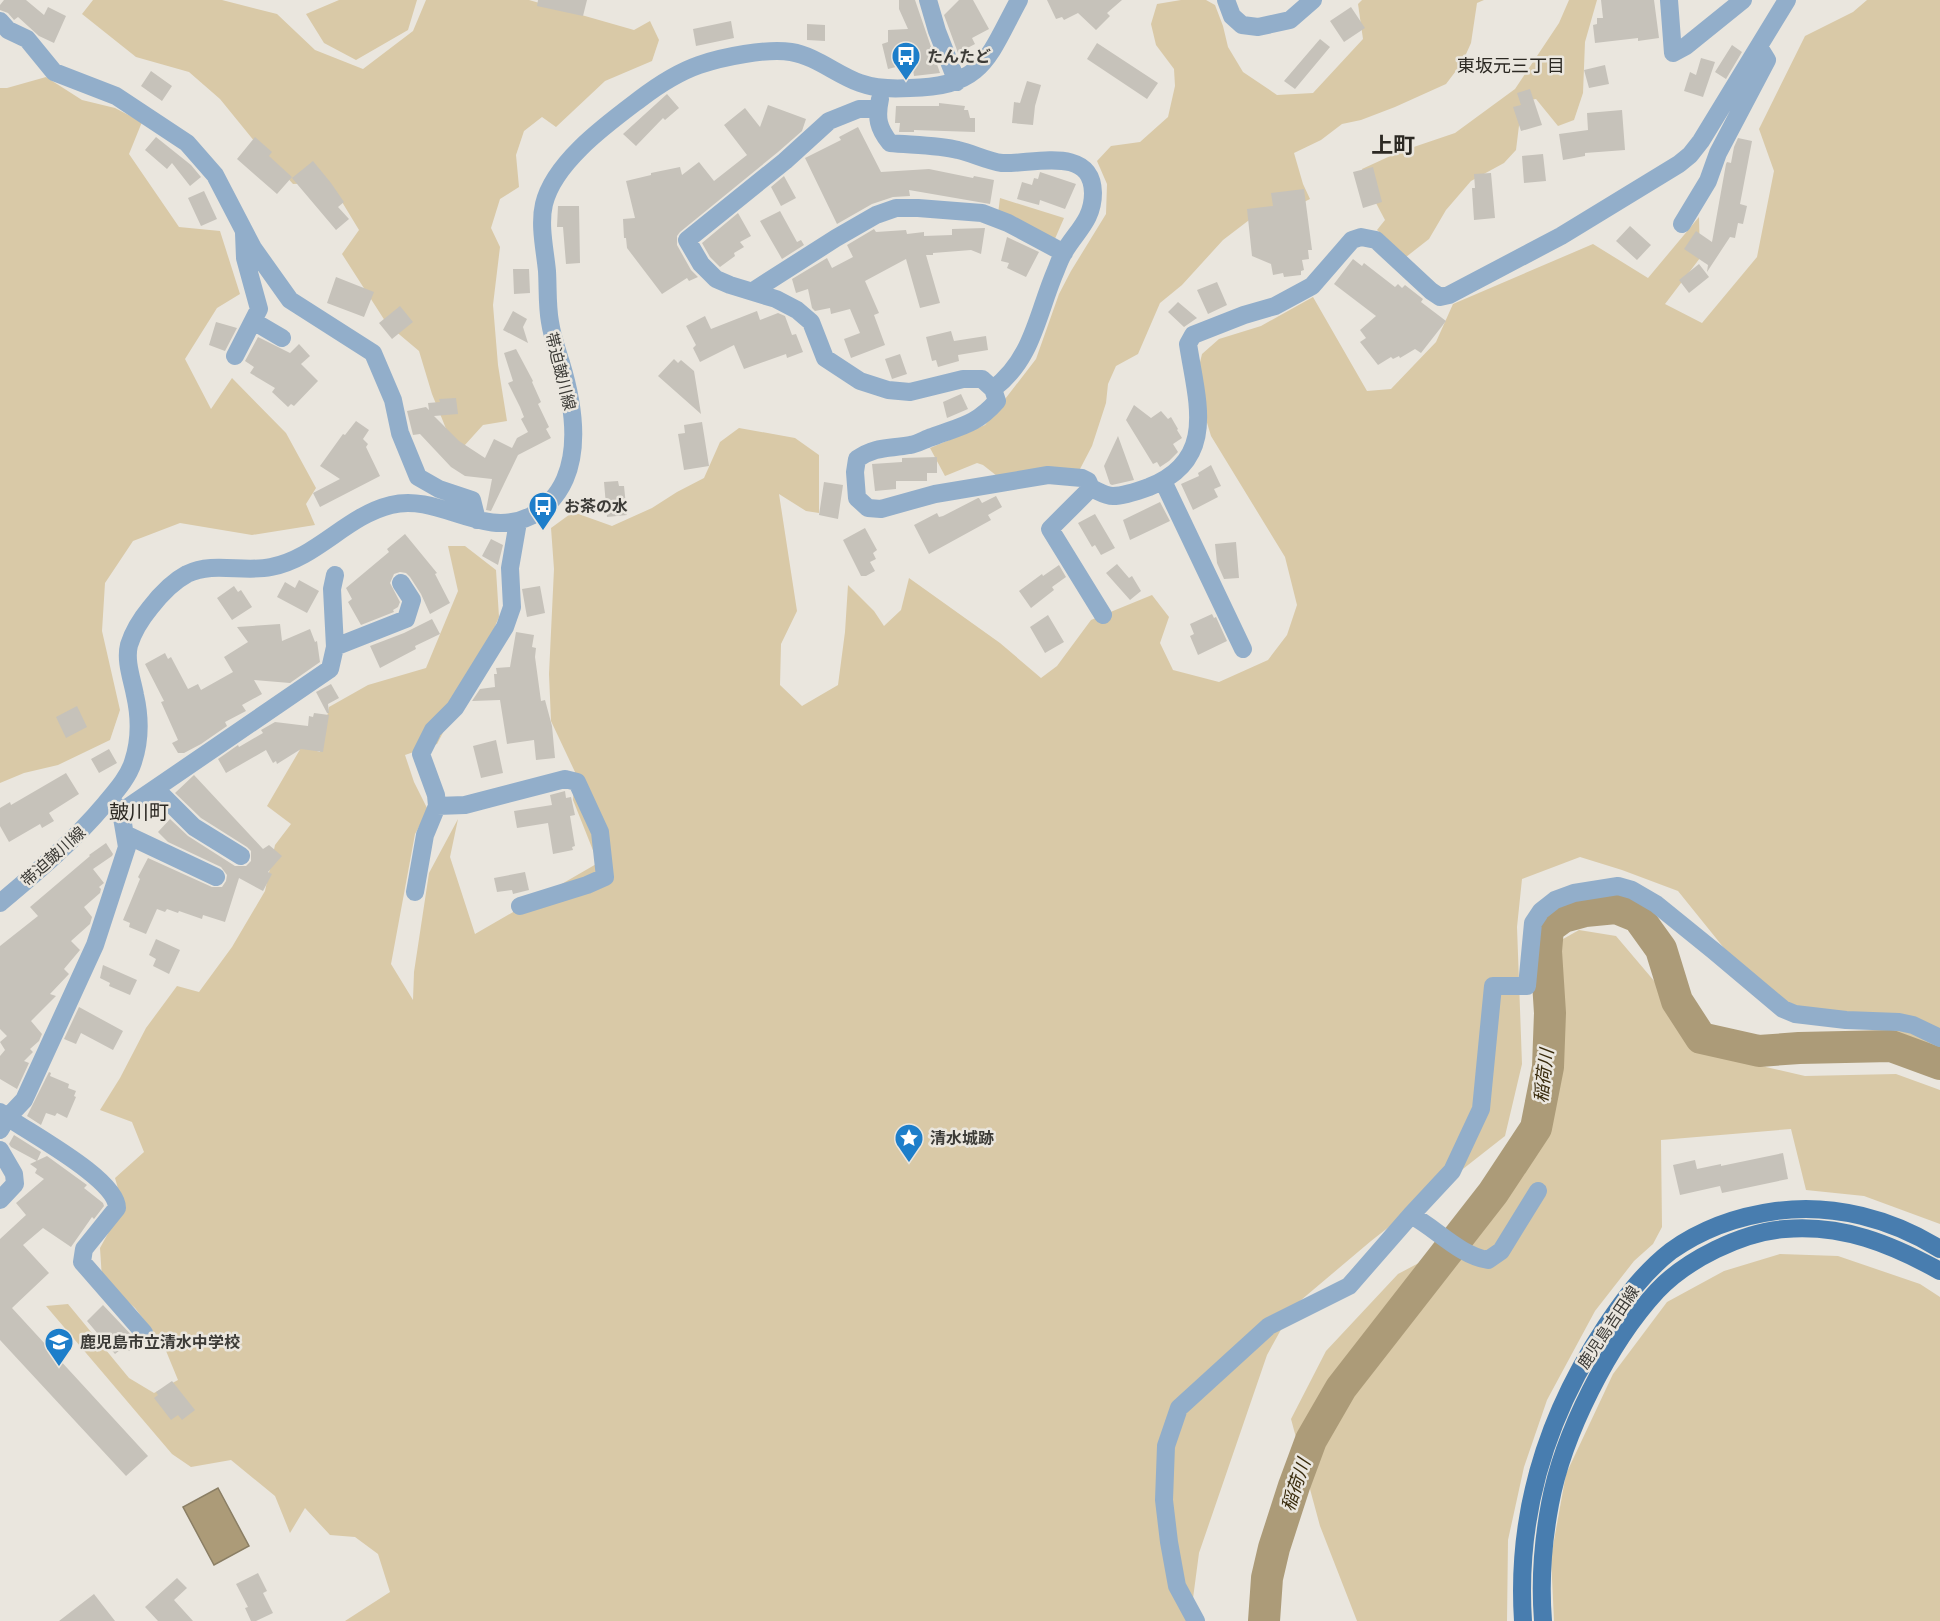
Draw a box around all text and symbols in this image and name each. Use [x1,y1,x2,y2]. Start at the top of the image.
bus stop icon: たんたど [890,40,922,82]
place label: たんたど [927,47,991,66]
district label: 東坂元三丁目 [1457,55,1565,77]
district label: 上町 [1371,132,1415,159]
street label: 帯迫皷川線 [542,330,579,412]
bus stop icon: お茶の水 [527,490,559,532]
place label: お茶の水 [564,497,628,516]
district label: 皷川町 [109,800,169,824]
street label: 帯迫皷川線 [17,823,89,890]
water label: 稲荷川 [1530,1046,1558,1104]
place icon: 清水城跡 [893,1122,925,1164]
place label: 清水城跡 [930,1129,994,1148]
street label: 鹿児島吉田線 [1574,1282,1643,1372]
school or university icon: 鹿児島市立清水中学校 [43,1326,75,1368]
place label: 鹿児島市立清水中学校 [80,1333,240,1352]
water label: 稲荷川 [1277,1454,1316,1514]

